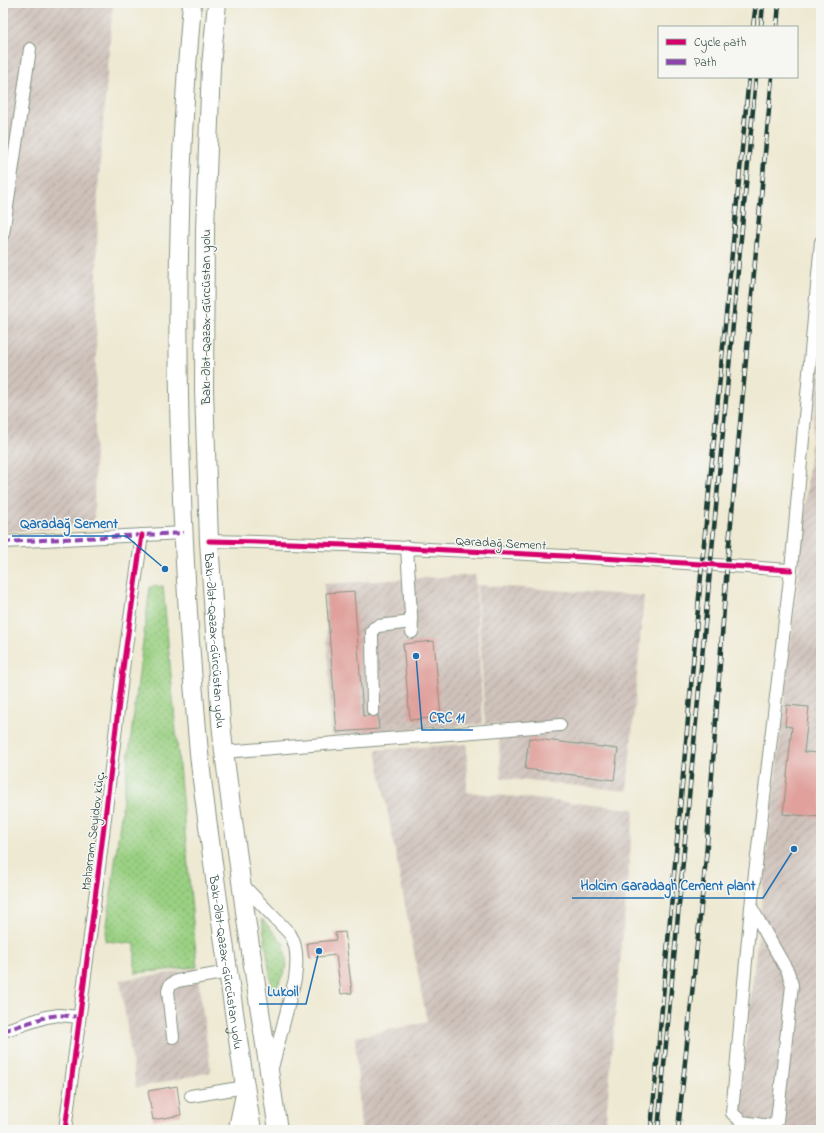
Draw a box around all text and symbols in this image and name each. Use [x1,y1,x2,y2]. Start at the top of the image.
legend [658,26,798,78]
text: Cycle path [694,34,746,53]
text: Path [694,54,717,72]
street label: Bakı-Ələt-Qazax-Gürcüstan yolu [197,229,217,406]
callout: Qaradağ Sement [12,510,126,536]
text: Qaradağ Sement [20,514,118,537]
street label: Qaradağ Sement [455,532,547,556]
street label: Bakı-Ələt-Qazax-Gürcüstan yolu [199,551,230,729]
callout: CRC 11 [422,704,473,730]
text: CRC 11 [429,708,465,729]
street label: Məhərrəm Seyidov küç. [77,770,111,892]
callout: Holcim Garadagh Cement plant [572,872,763,898]
street label: Bakı-Ələt-Qazax-Gürcüstan yolu [204,873,247,1051]
text: Holcim Garadagh Cement plant [581,876,756,899]
callout: Lukoil [259,978,306,1004]
text: Lukoil [267,982,299,1003]

